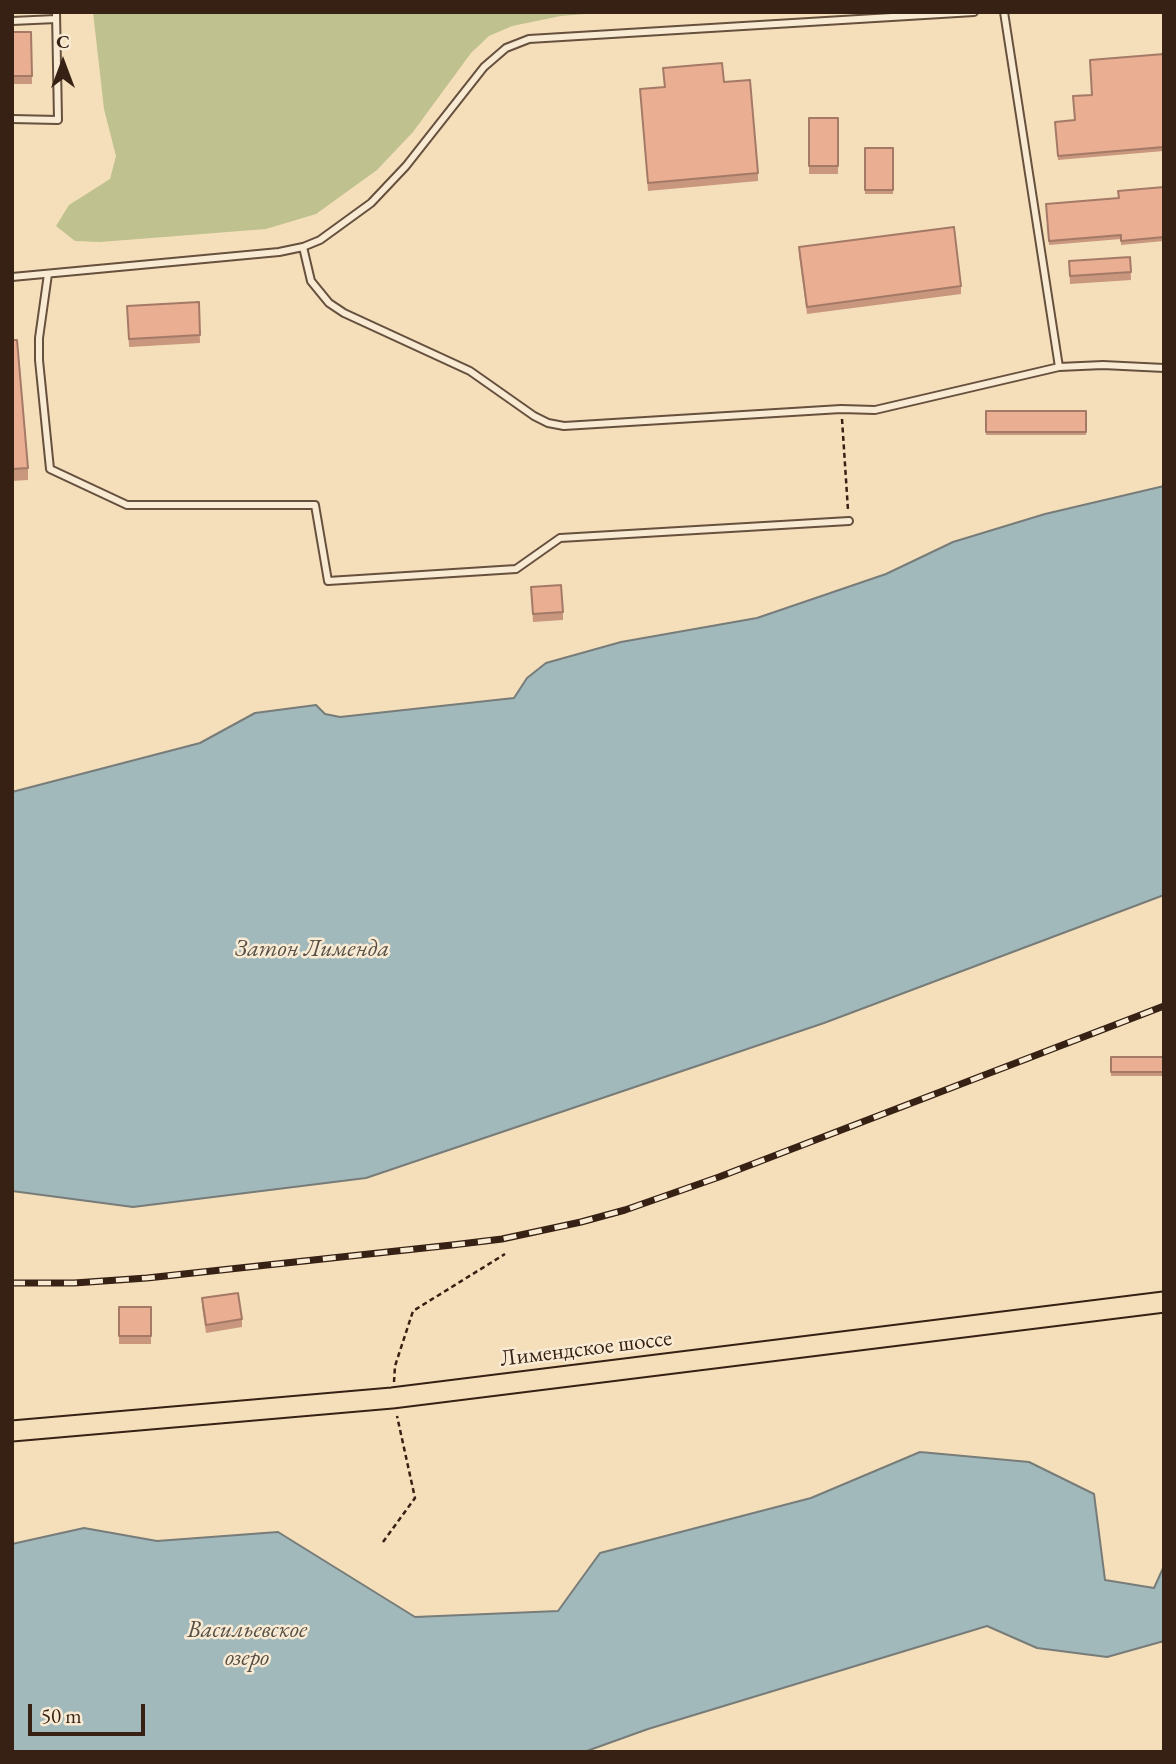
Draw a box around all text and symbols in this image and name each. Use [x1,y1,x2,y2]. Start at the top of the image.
north arrow [28,28,98,98]
text: С [56,29,70,54]
water label: Затон Лименда [235,935,389,963]
street label: Лимендское шоссе [499,1325,673,1373]
water label: Васильевское озеро [187,1616,307,1672]
scale bar [32,1690,149,1734]
text: 50 m [41,1702,82,1729]

